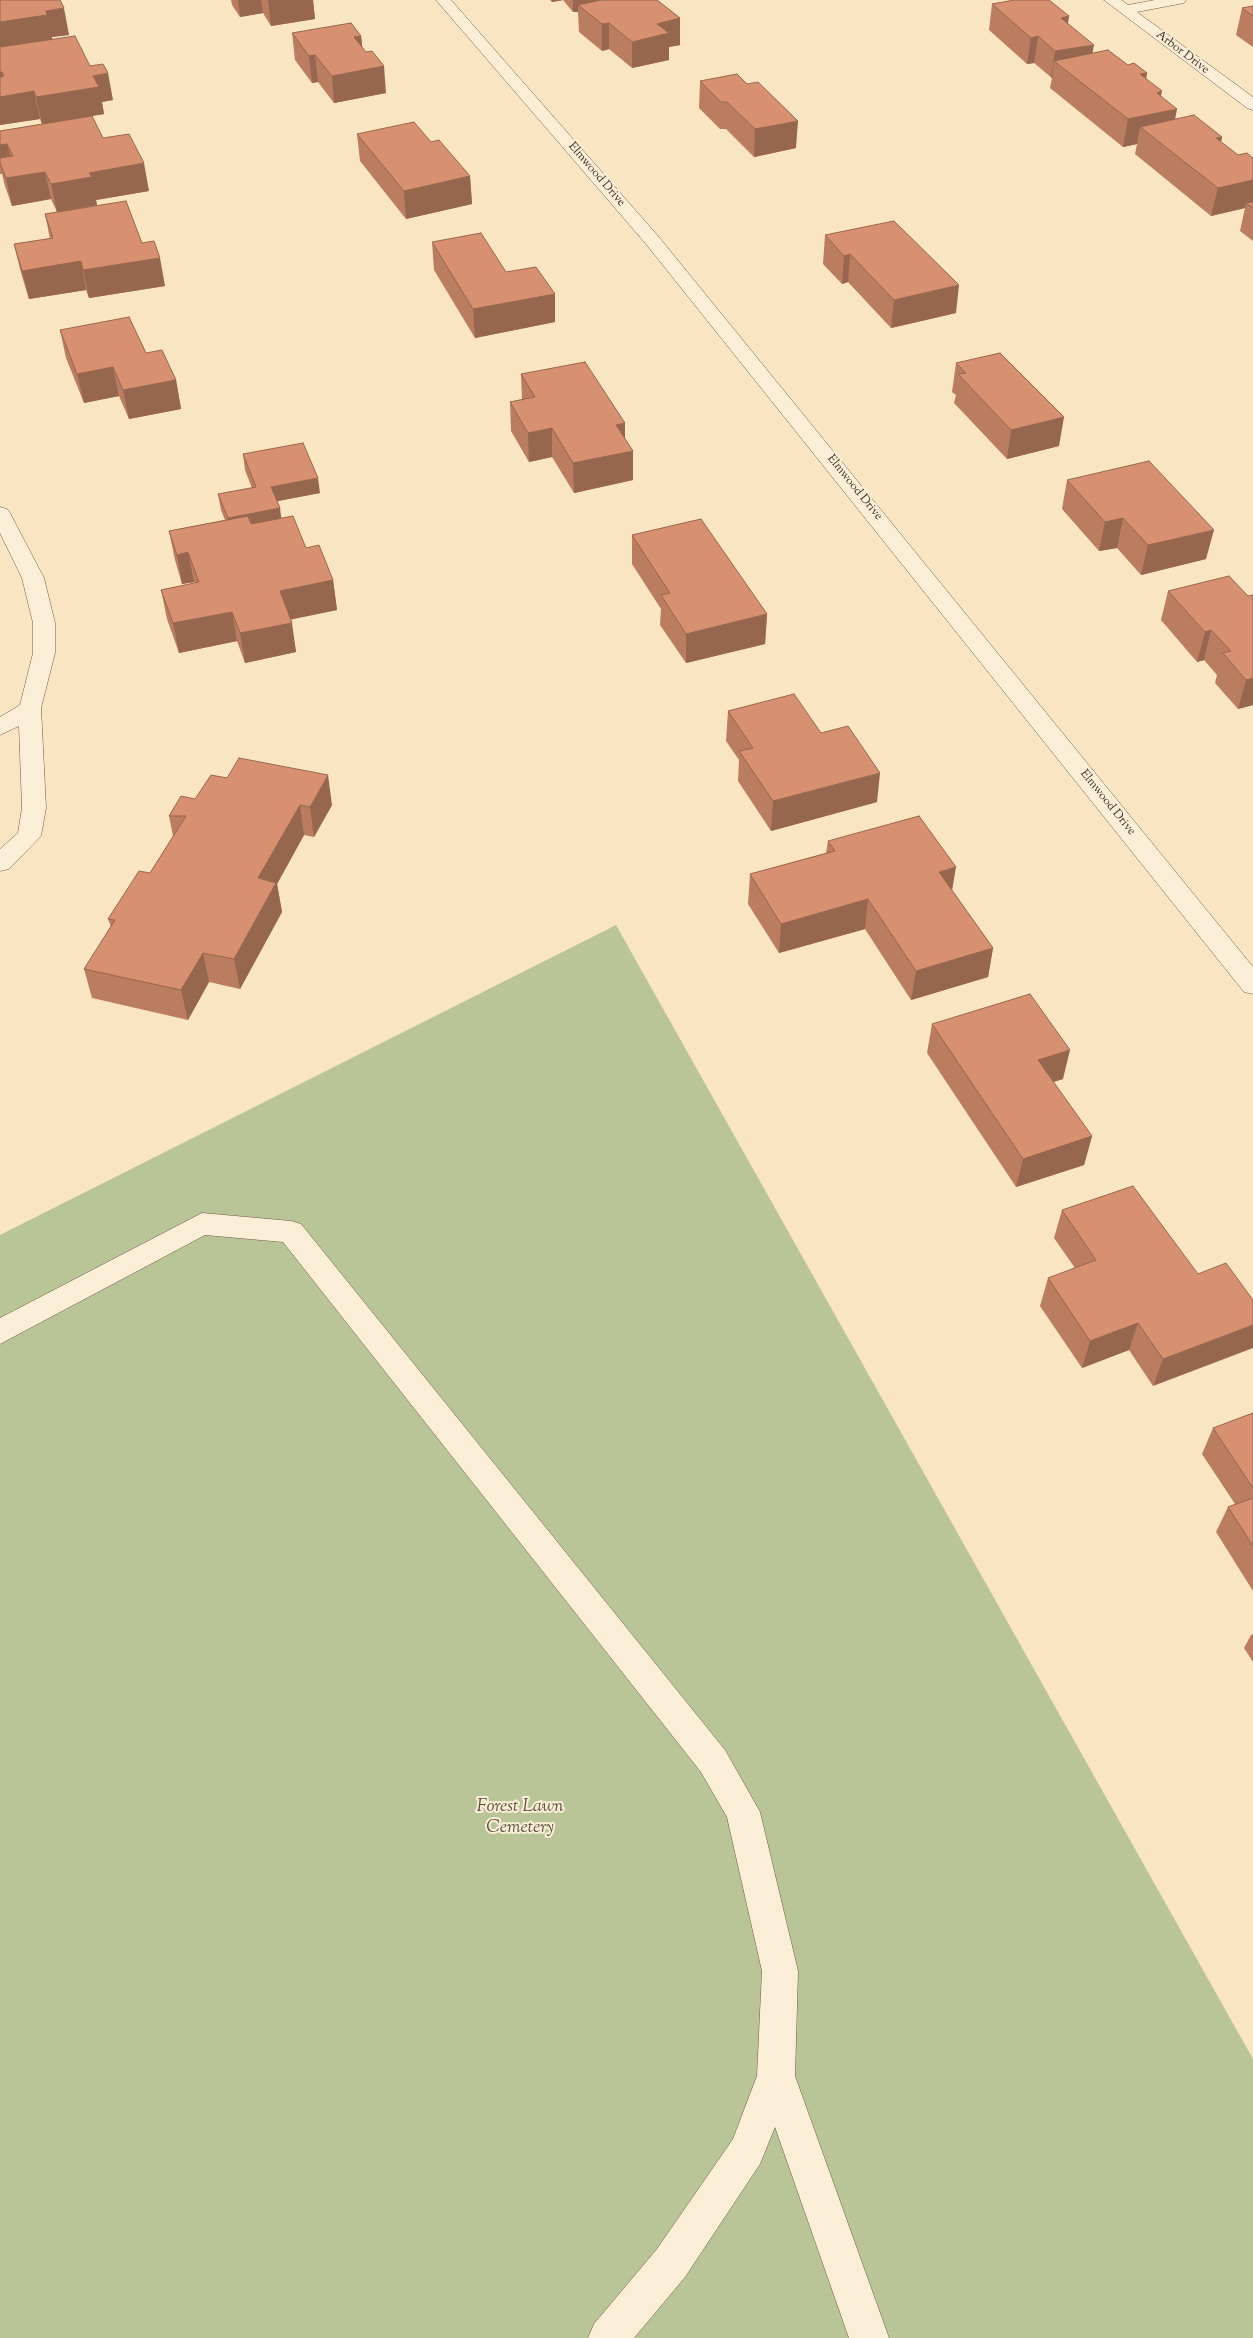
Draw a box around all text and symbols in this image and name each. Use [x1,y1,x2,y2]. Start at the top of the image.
street label: Arbor Drive [1153,28,1211,78]
street label: Elmwood Drive [564,140,628,210]
street label: Elmwood Drive [823,452,885,524]
street label: Elmwood Drive [1076,767,1138,839]
park label: Forest Lawn Cemetery [476,1797,564,1840]

